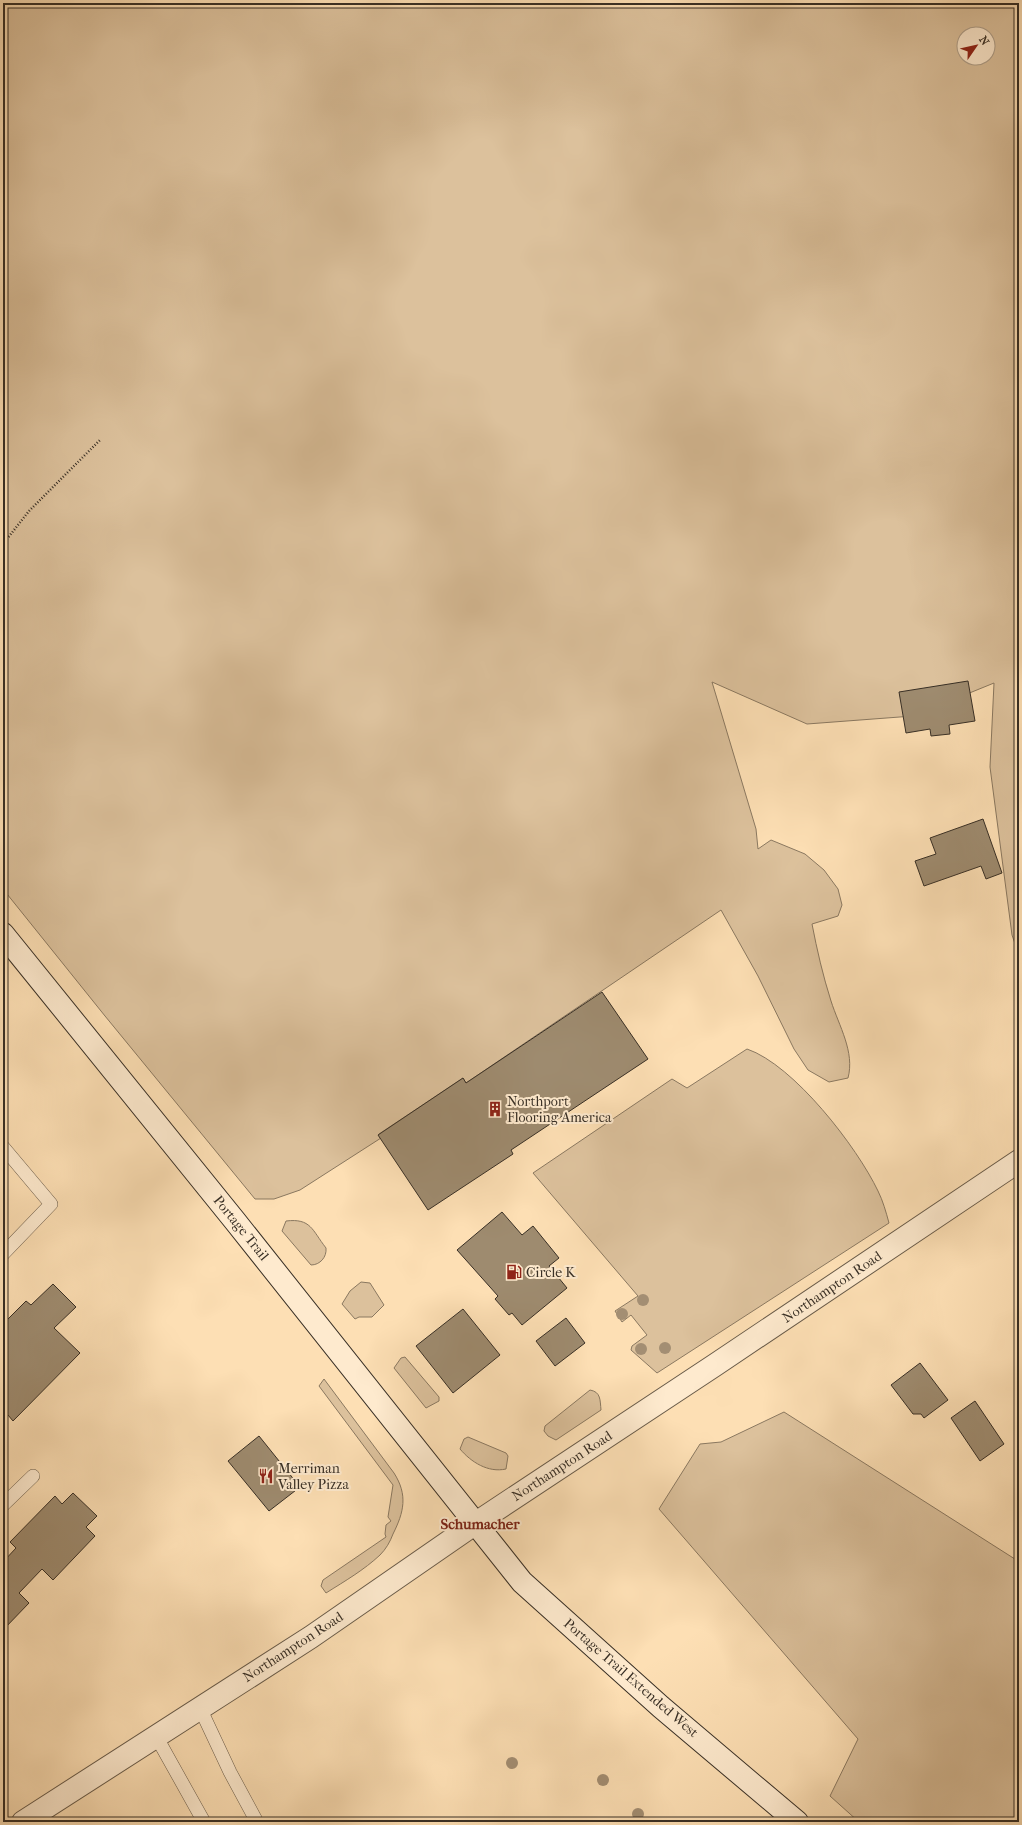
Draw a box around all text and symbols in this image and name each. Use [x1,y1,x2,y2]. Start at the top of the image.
north arrow [956,26,996,66]
text: N [976,34,992,48]
place label: Northport Flooring America [507,1093,612,1126]
building icon: Northport Flooring America [486,1100,504,1118]
street label: Portage Trail [210,1192,273,1264]
street label: Northampton Road [779,1247,885,1327]
fuel station icon: Circle K [505,1263,523,1281]
place label: Circle K [526,1264,576,1281]
street label: Northampton Road [509,1427,616,1505]
place label: Merriman Valley Pizza [277,1460,349,1493]
restaurant icon: Merriman Valley Pizza [257,1467,275,1485]
district label: Schumacher [440,1515,520,1533]
street label: Northampton Road [240,1608,347,1686]
street label: Portage Trail Extended West [560,1615,702,1741]

